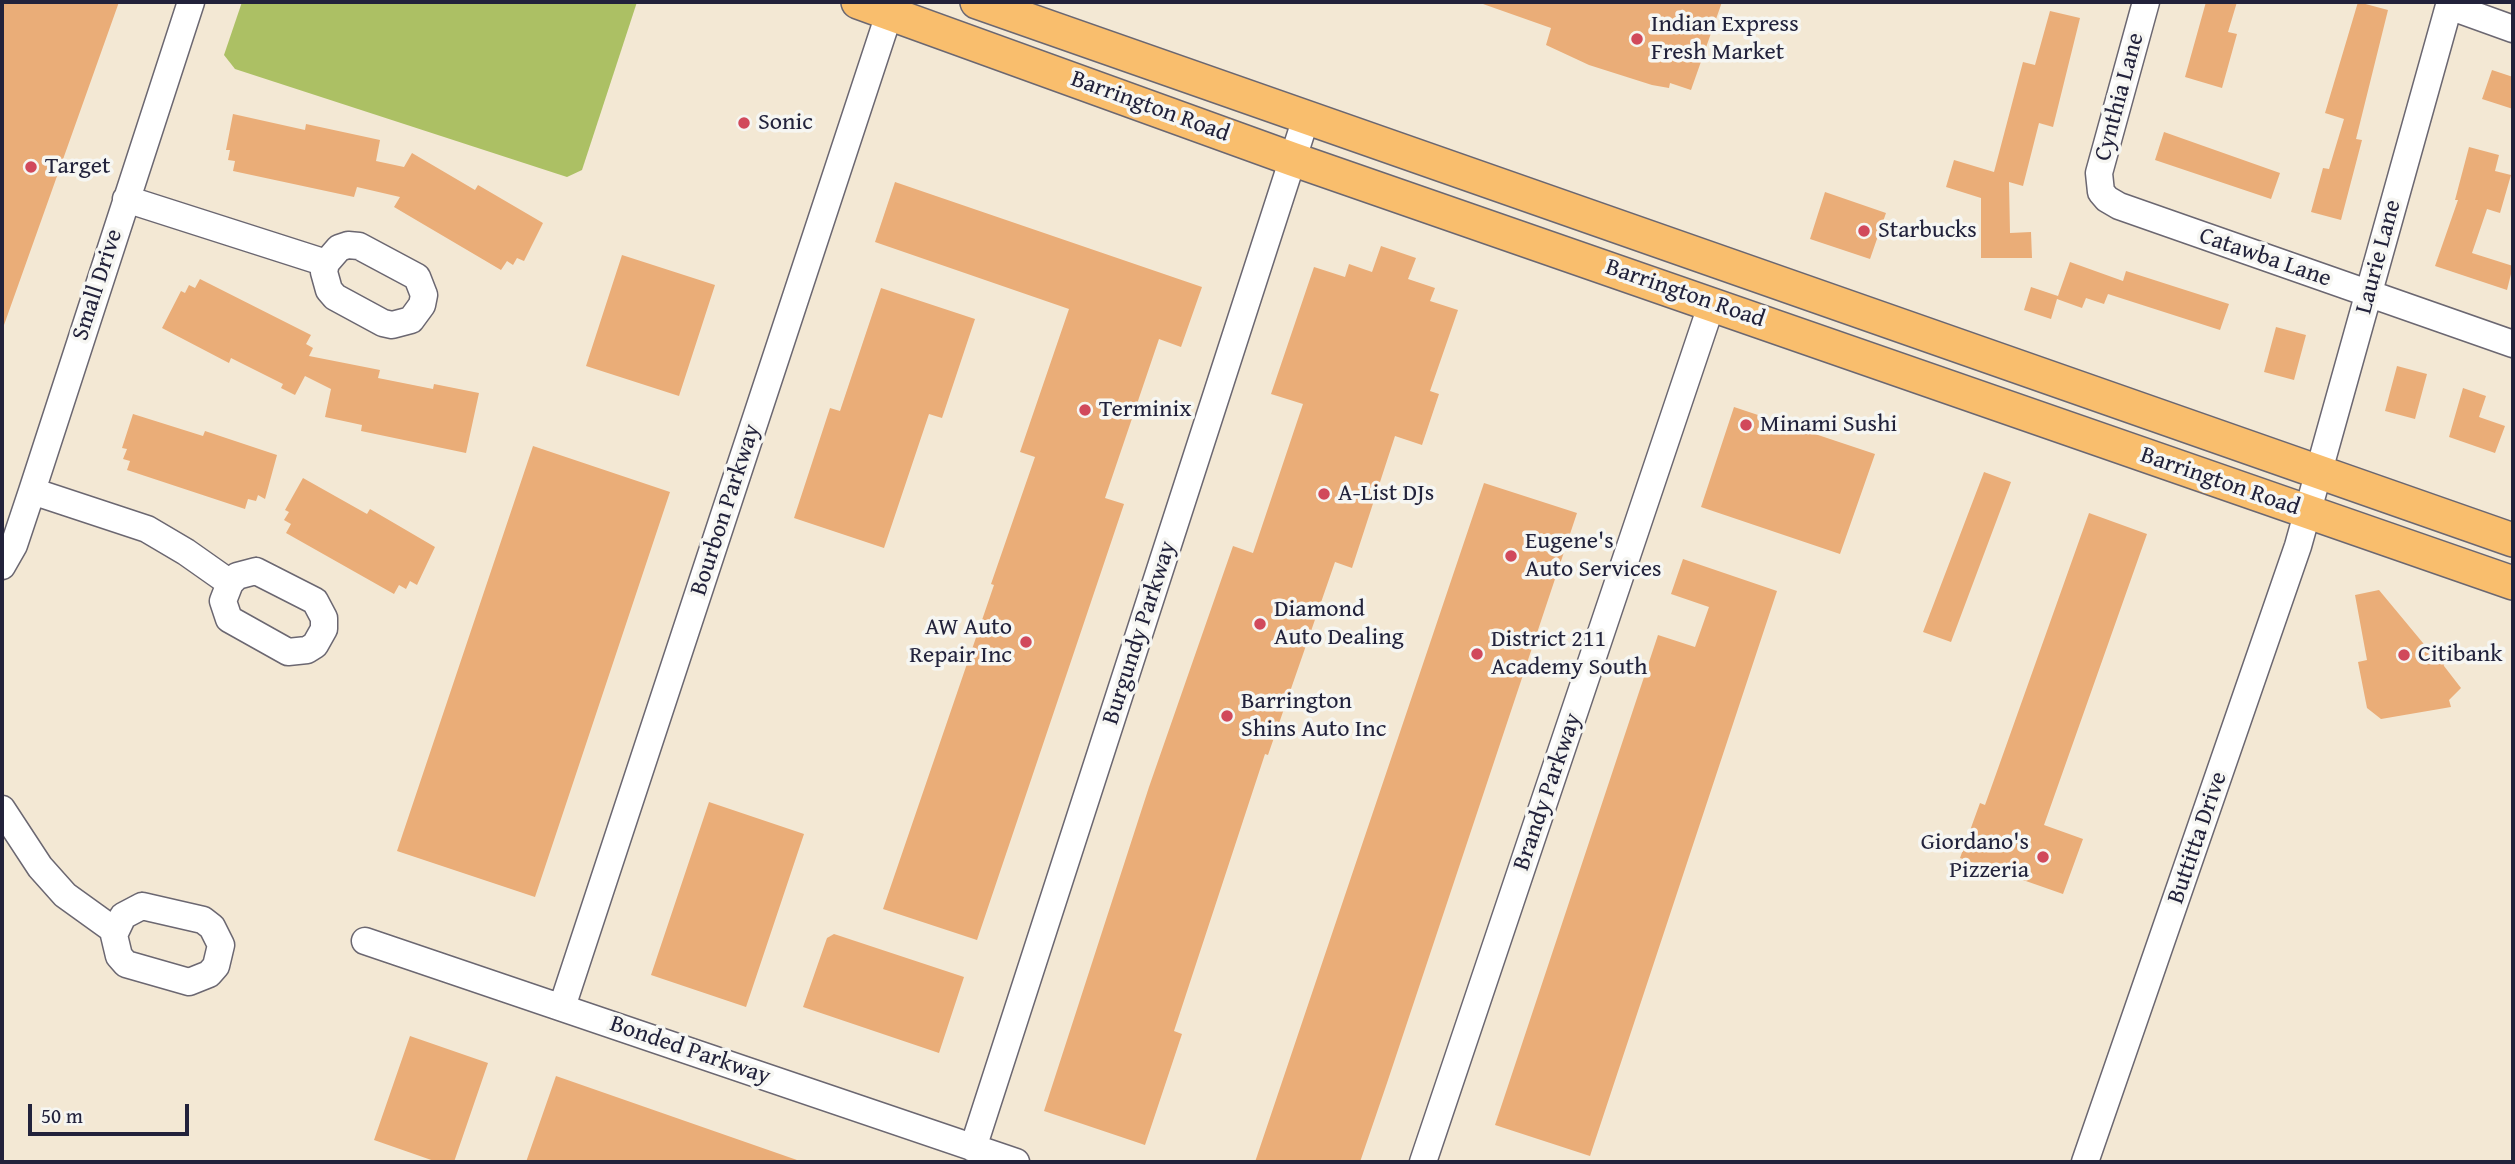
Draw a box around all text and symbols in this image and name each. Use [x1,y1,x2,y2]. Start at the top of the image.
place label: Indian Express Fresh Market [1651,11,1799,67]
street label: Cynthia Lane [2089,30,2151,164]
marker: Indian Express Fresh Market [1629,31,1645,47]
street label: Barrington Road [1067,65,1233,149]
place label: Sonic [758,109,813,137]
marker: Sonic [736,115,752,131]
place label: Target [45,153,110,181]
marker: Target [23,159,39,175]
street label: Laurie Lane [2350,197,2408,317]
place label: Starbucks [1878,217,1977,245]
street label: Catawba Lane [2195,222,2335,294]
marker: Starbucks [1856,223,1872,239]
street label: Small Drive [66,226,130,344]
street label: Barrington Road [1602,253,1768,335]
place label: Terminix [1099,396,1191,424]
marker: Terminix [1077,402,1093,418]
place label: Minami Sushi [1760,411,1897,439]
marker: Minami Sushi [1738,417,1754,433]
street label: Bourbon Parkway [685,421,767,599]
street label: Barrington Road [2137,441,2303,523]
place label: A-List DJs [1338,480,1434,508]
marker: A-List DJs [1316,486,1332,502]
place label: Eugene's Auto Services [1525,528,1662,584]
street label: Burgundy Parkway [1097,538,1183,728]
marker: Eugene's Auto Services [1503,548,1519,564]
place label: Diamond Auto Dealing [1274,596,1404,652]
place label: AW Auto Repair Inc [909,614,1012,670]
marker: Diamond Auto Dealing [1252,616,1268,632]
place label: District 211 Academy South [1491,626,1647,682]
marker: AW Auto Repair Inc [1018,634,1034,650]
place label: Citibank [2418,641,2502,669]
marker: District 211 Academy South [1469,646,1485,662]
marker: Citibank [2396,647,2412,663]
place label: Barrington Shins Auto Inc [1241,688,1386,744]
marker: Barrington Shins Auto Inc [1219,708,1235,724]
street label: Brandy Parkway [1508,710,1588,874]
street label: Buttitta Drive [2162,768,2234,908]
place label: Giordano's Pizzeria [1921,829,2029,885]
marker: Giordano's Pizzeria [2035,849,2051,865]
street label: Bonded Parkway [606,1010,774,1092]
scale bar [32,1090,192,1134]
text: 50 m [41,1100,83,1131]

